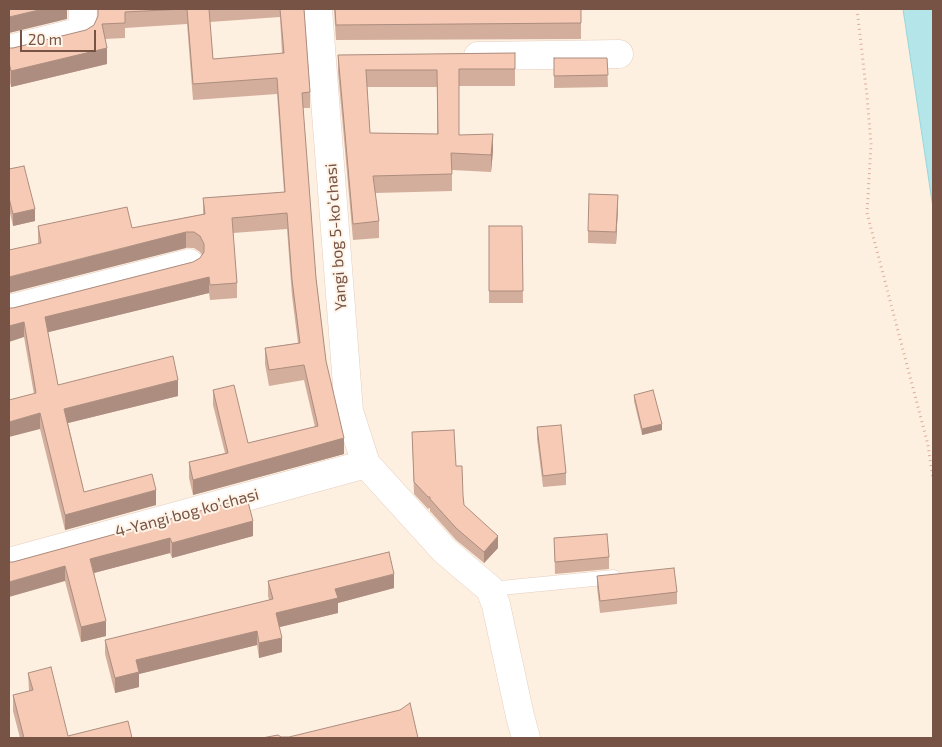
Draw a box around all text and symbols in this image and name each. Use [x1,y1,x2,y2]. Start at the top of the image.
scale bar [22,20,99,52]
text: 20 m [28,30,62,48]
street label: Yangi bog 5-koʼchasi [321,163,351,311]
street label: 4-Yangi bog koʼchasi [113,485,261,541]

